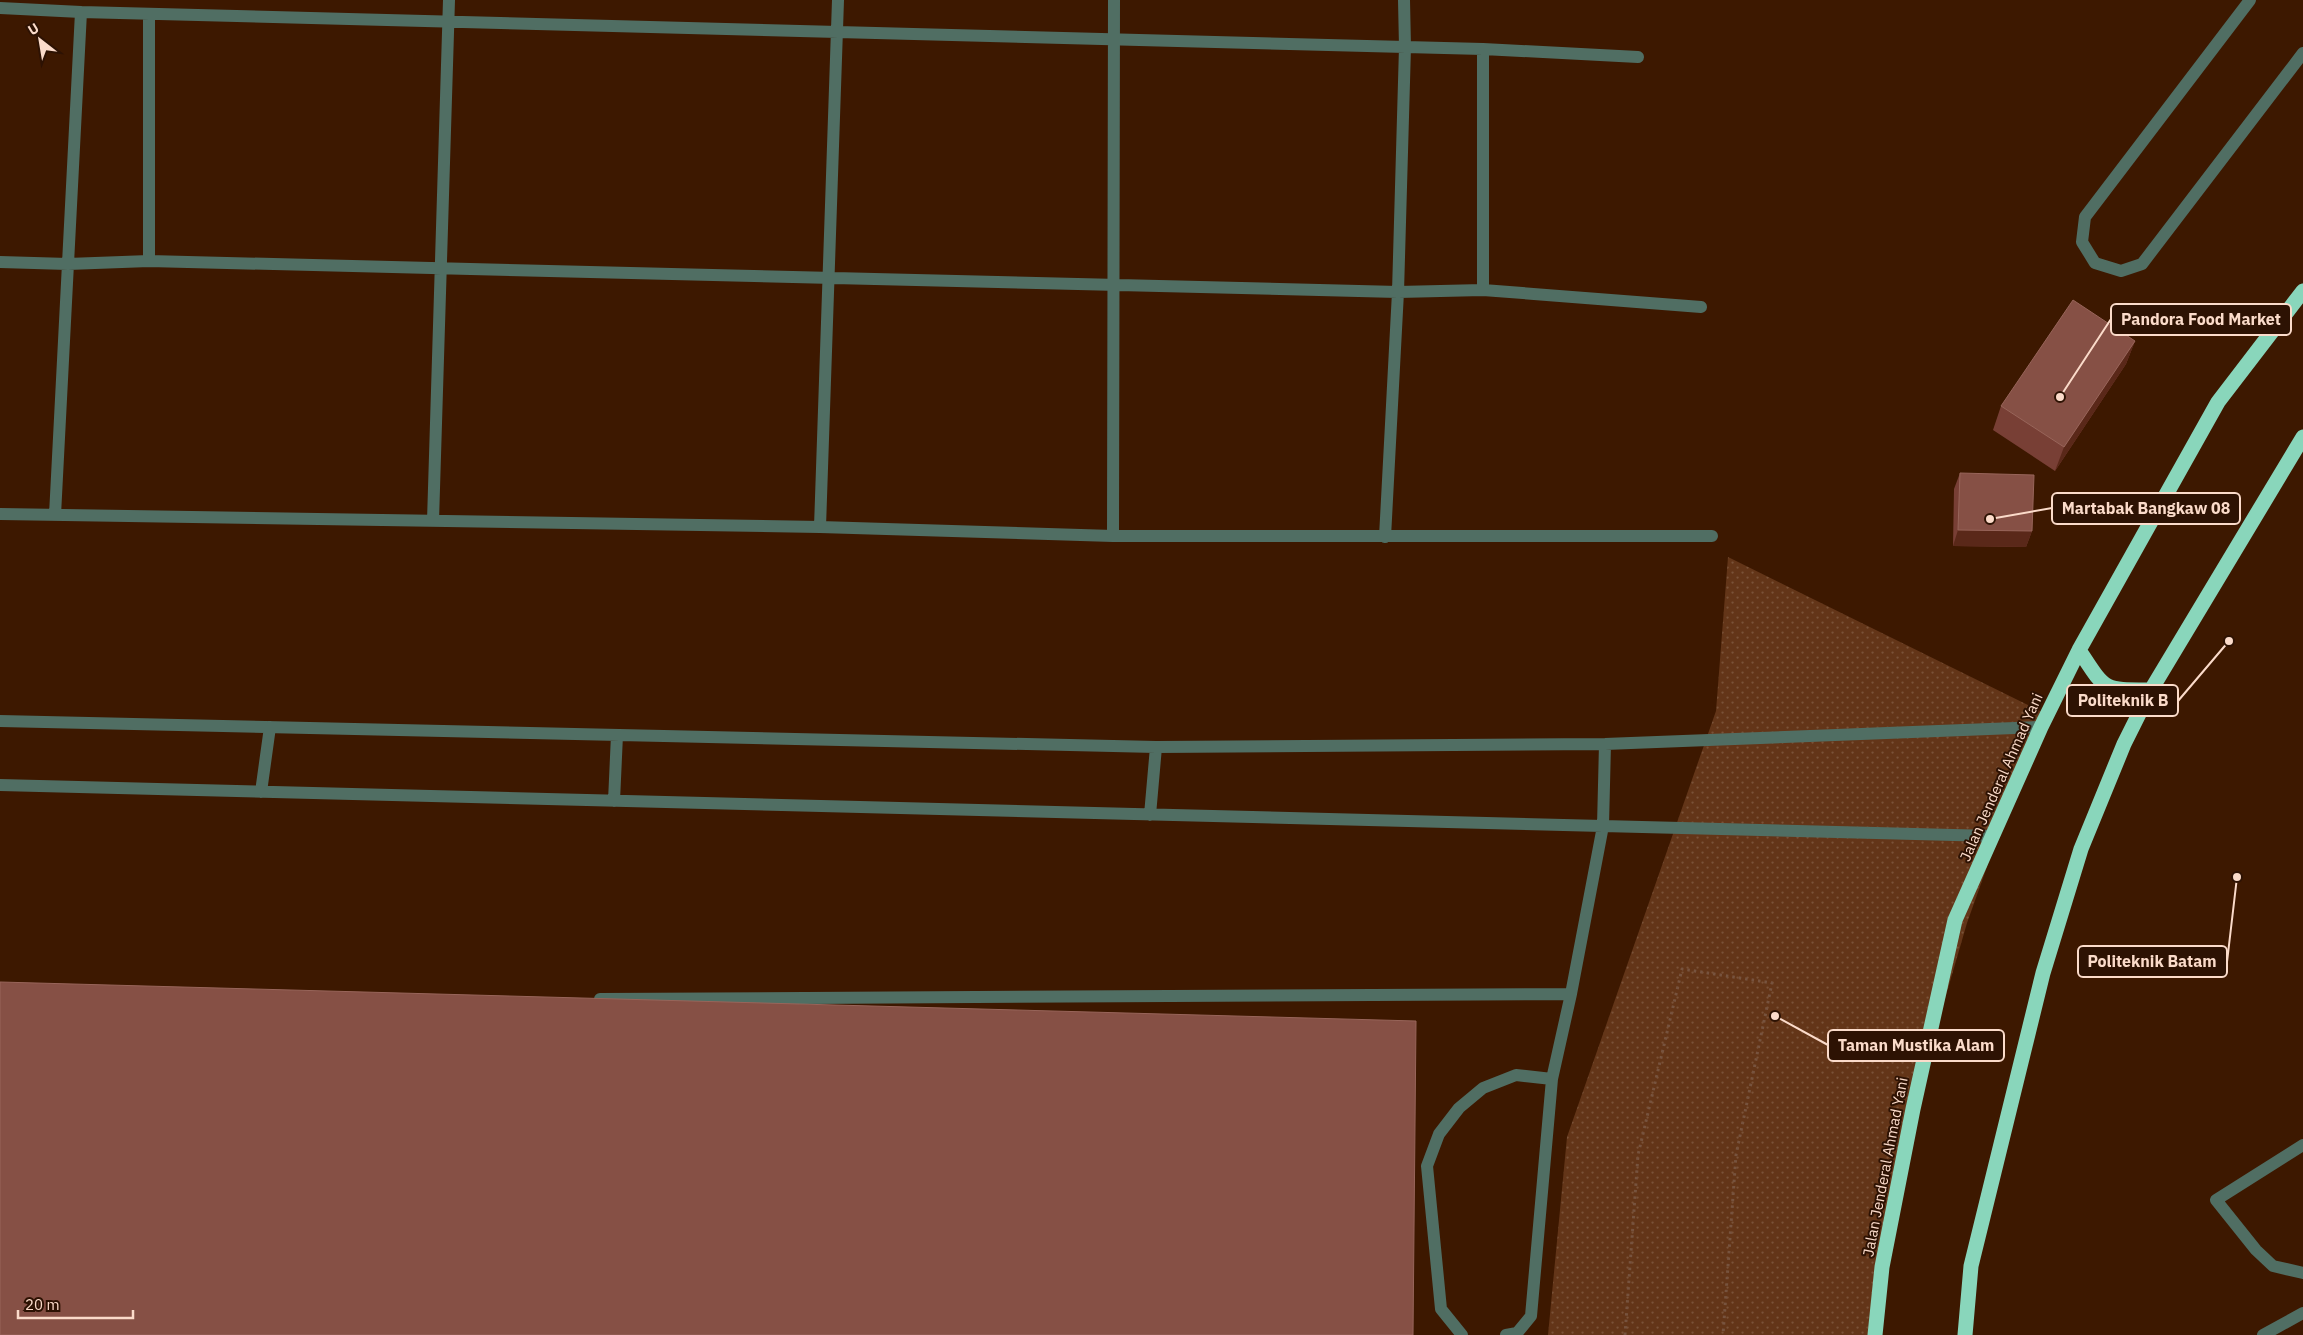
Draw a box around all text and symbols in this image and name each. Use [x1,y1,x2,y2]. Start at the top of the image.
north arrow [15,15,65,65]
text: U [25,19,42,39]
callout: Pandora Food Market [2111,304,2291,335]
text: Pandora Food Market [2121,309,2281,329]
callout: Martabak Bangkaw 08 [2052,493,2240,524]
text: Martabak Bangkaw 08 [2062,498,2230,518]
callout: Politeknik B [2067,685,2178,716]
street label: Jalan Jenderal Ahmad Yani [1955,690,2047,864]
text: Politeknik B [2078,690,2169,710]
callout: Politeknik Batam [2078,946,2227,977]
text: Politeknik Batam [2087,951,2217,971]
callout: Taman Mustika Alam [1828,1030,2004,1061]
text: Taman Mustika Alam [1838,1035,1994,1055]
street label: Jalan Jenderal Ahmad Yani [1858,1076,1912,1258]
scale bar [18,1288,132,1320]
text: 20 m [25,1295,60,1314]

